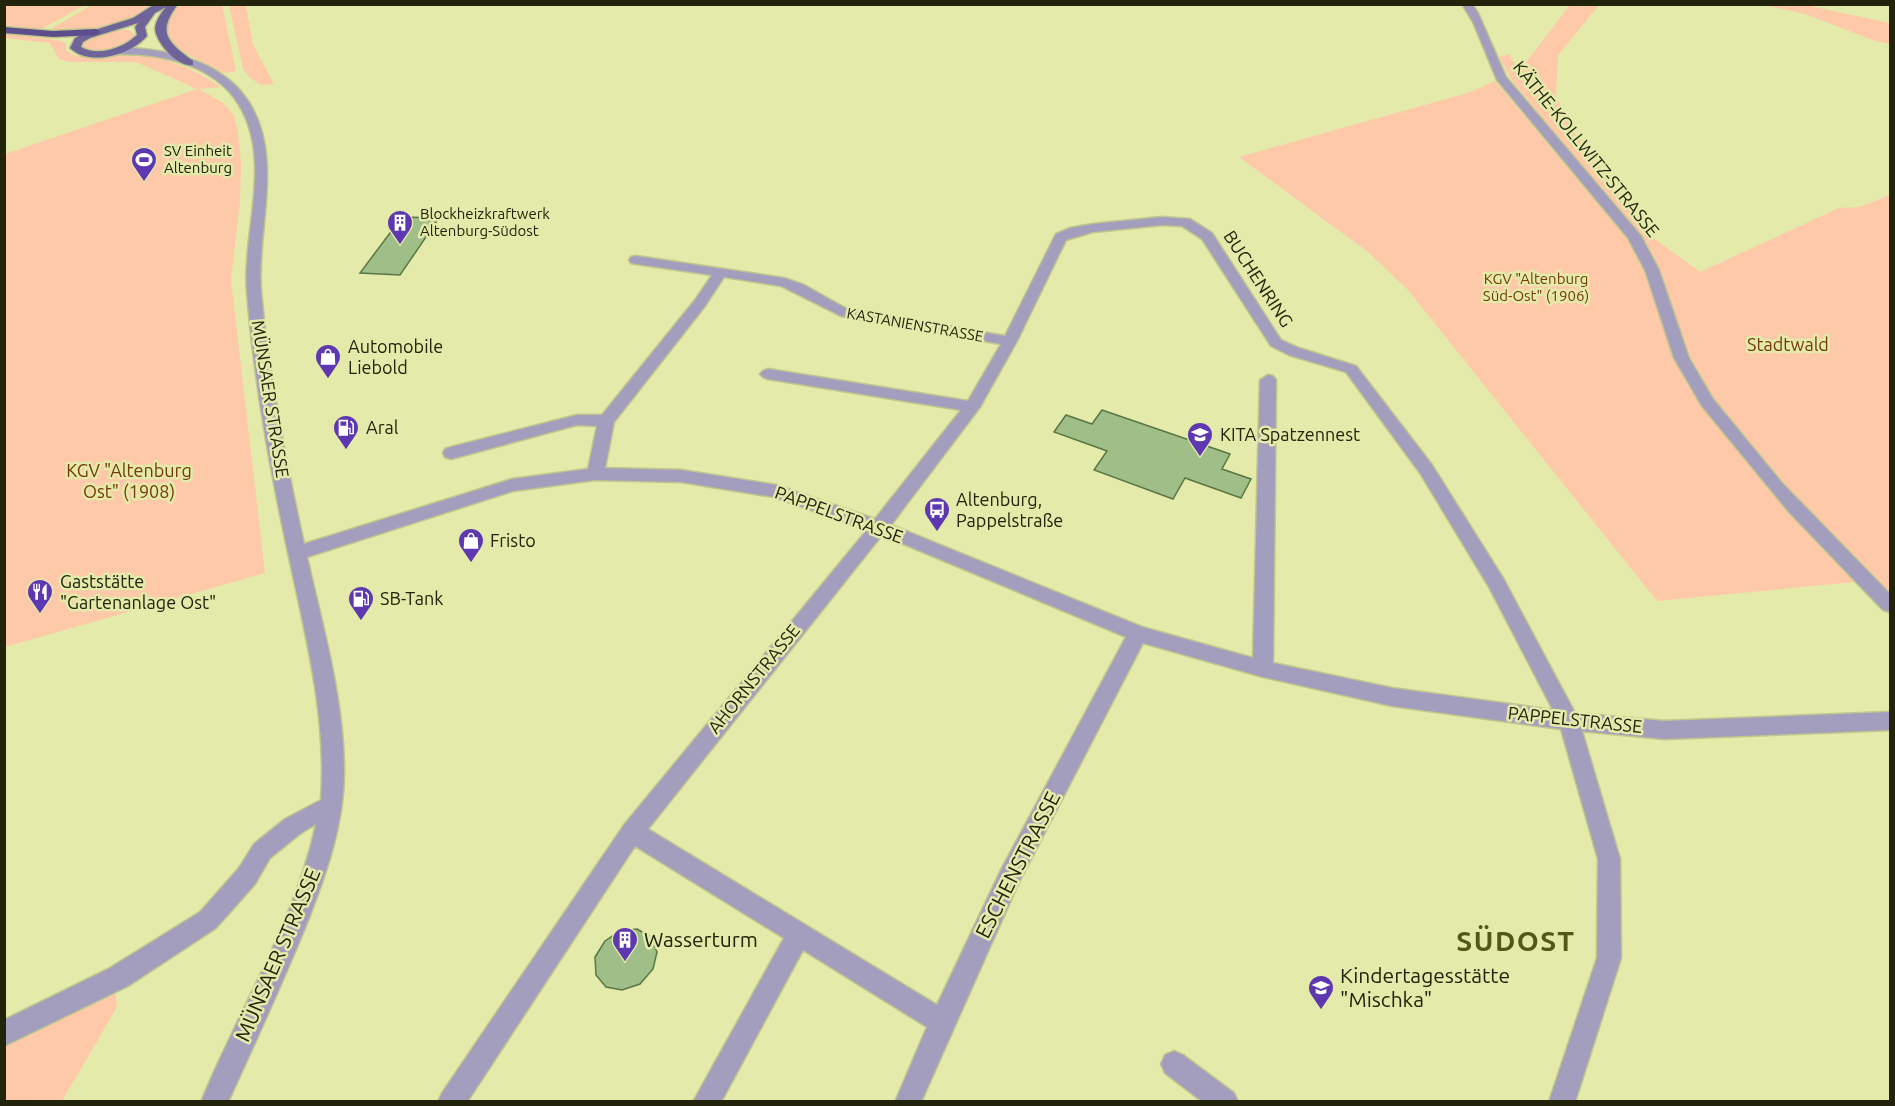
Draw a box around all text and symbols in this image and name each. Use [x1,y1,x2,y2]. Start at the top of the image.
street label: KÄTHE-KOLLWITZ-STRASSE [1510,57,1664,240]
place label: SV Einheit Altenburg [164,142,232,176]
sports icon: SV Einheit Altenburg [129,145,159,183]
place label: Blockheizkraftwerk Altenburg-Südost [420,205,550,239]
building icon: Blockheizkraftwerk Altenburg-Südost [385,208,415,246]
street label: BUCHENRING [1220,227,1297,330]
park label: KGV "Altenburg Süd-Ost" (1906) [1483,270,1589,304]
street label: KASTANIENSTRASSE [845,304,985,345]
street label: MÜNSAER STRASSE [249,319,293,479]
park label: Stadtwald [1747,334,1829,354]
place label: Automobile Liebold [348,336,443,377]
shop icon: Automobile Liebold [313,342,343,380]
fuel station icon: Aral [331,413,361,451]
place label: Aral [366,417,399,437]
school or university icon: KITA Spatzennest [1185,420,1215,458]
place label: KITA Spatzennest [1220,424,1360,444]
park label: KGV "Altenburg Ost" (1908) [66,460,192,502]
street label: PAPPELSTRASSE [773,482,906,547]
place label: Altenburg, Pappelstraße [956,489,1063,530]
bus stop icon: Altenburg, Pappelstraße [922,495,952,533]
shop icon: Fristo [456,526,486,564]
place label: Fristo [490,530,536,550]
place label: Gaststätte "Gartenanlage Ost" [60,571,216,612]
restaurant icon: Gaststätte "Gartenanlage Ost" [25,577,55,615]
fuel station icon: SB-Tank [346,584,376,622]
place label: SB-Tank [380,588,443,608]
street label: AHORNSTRASSE [703,620,803,737]
street label: PAPPELSTRASSE [1507,702,1643,736]
street label: ESCHENSTRASSE [970,787,1064,942]
street label: MÜNSAER STRASSE [230,864,324,1045]
building icon: Wasserturm [610,925,640,963]
district label: SÜDOST [1456,925,1576,956]
place label: Wasserturm [644,927,758,951]
place label: Kindertagesstätte "Mischka" [1340,963,1510,1011]
school or university icon: Kindertagesstätte "Mischka" [1306,973,1336,1011]

